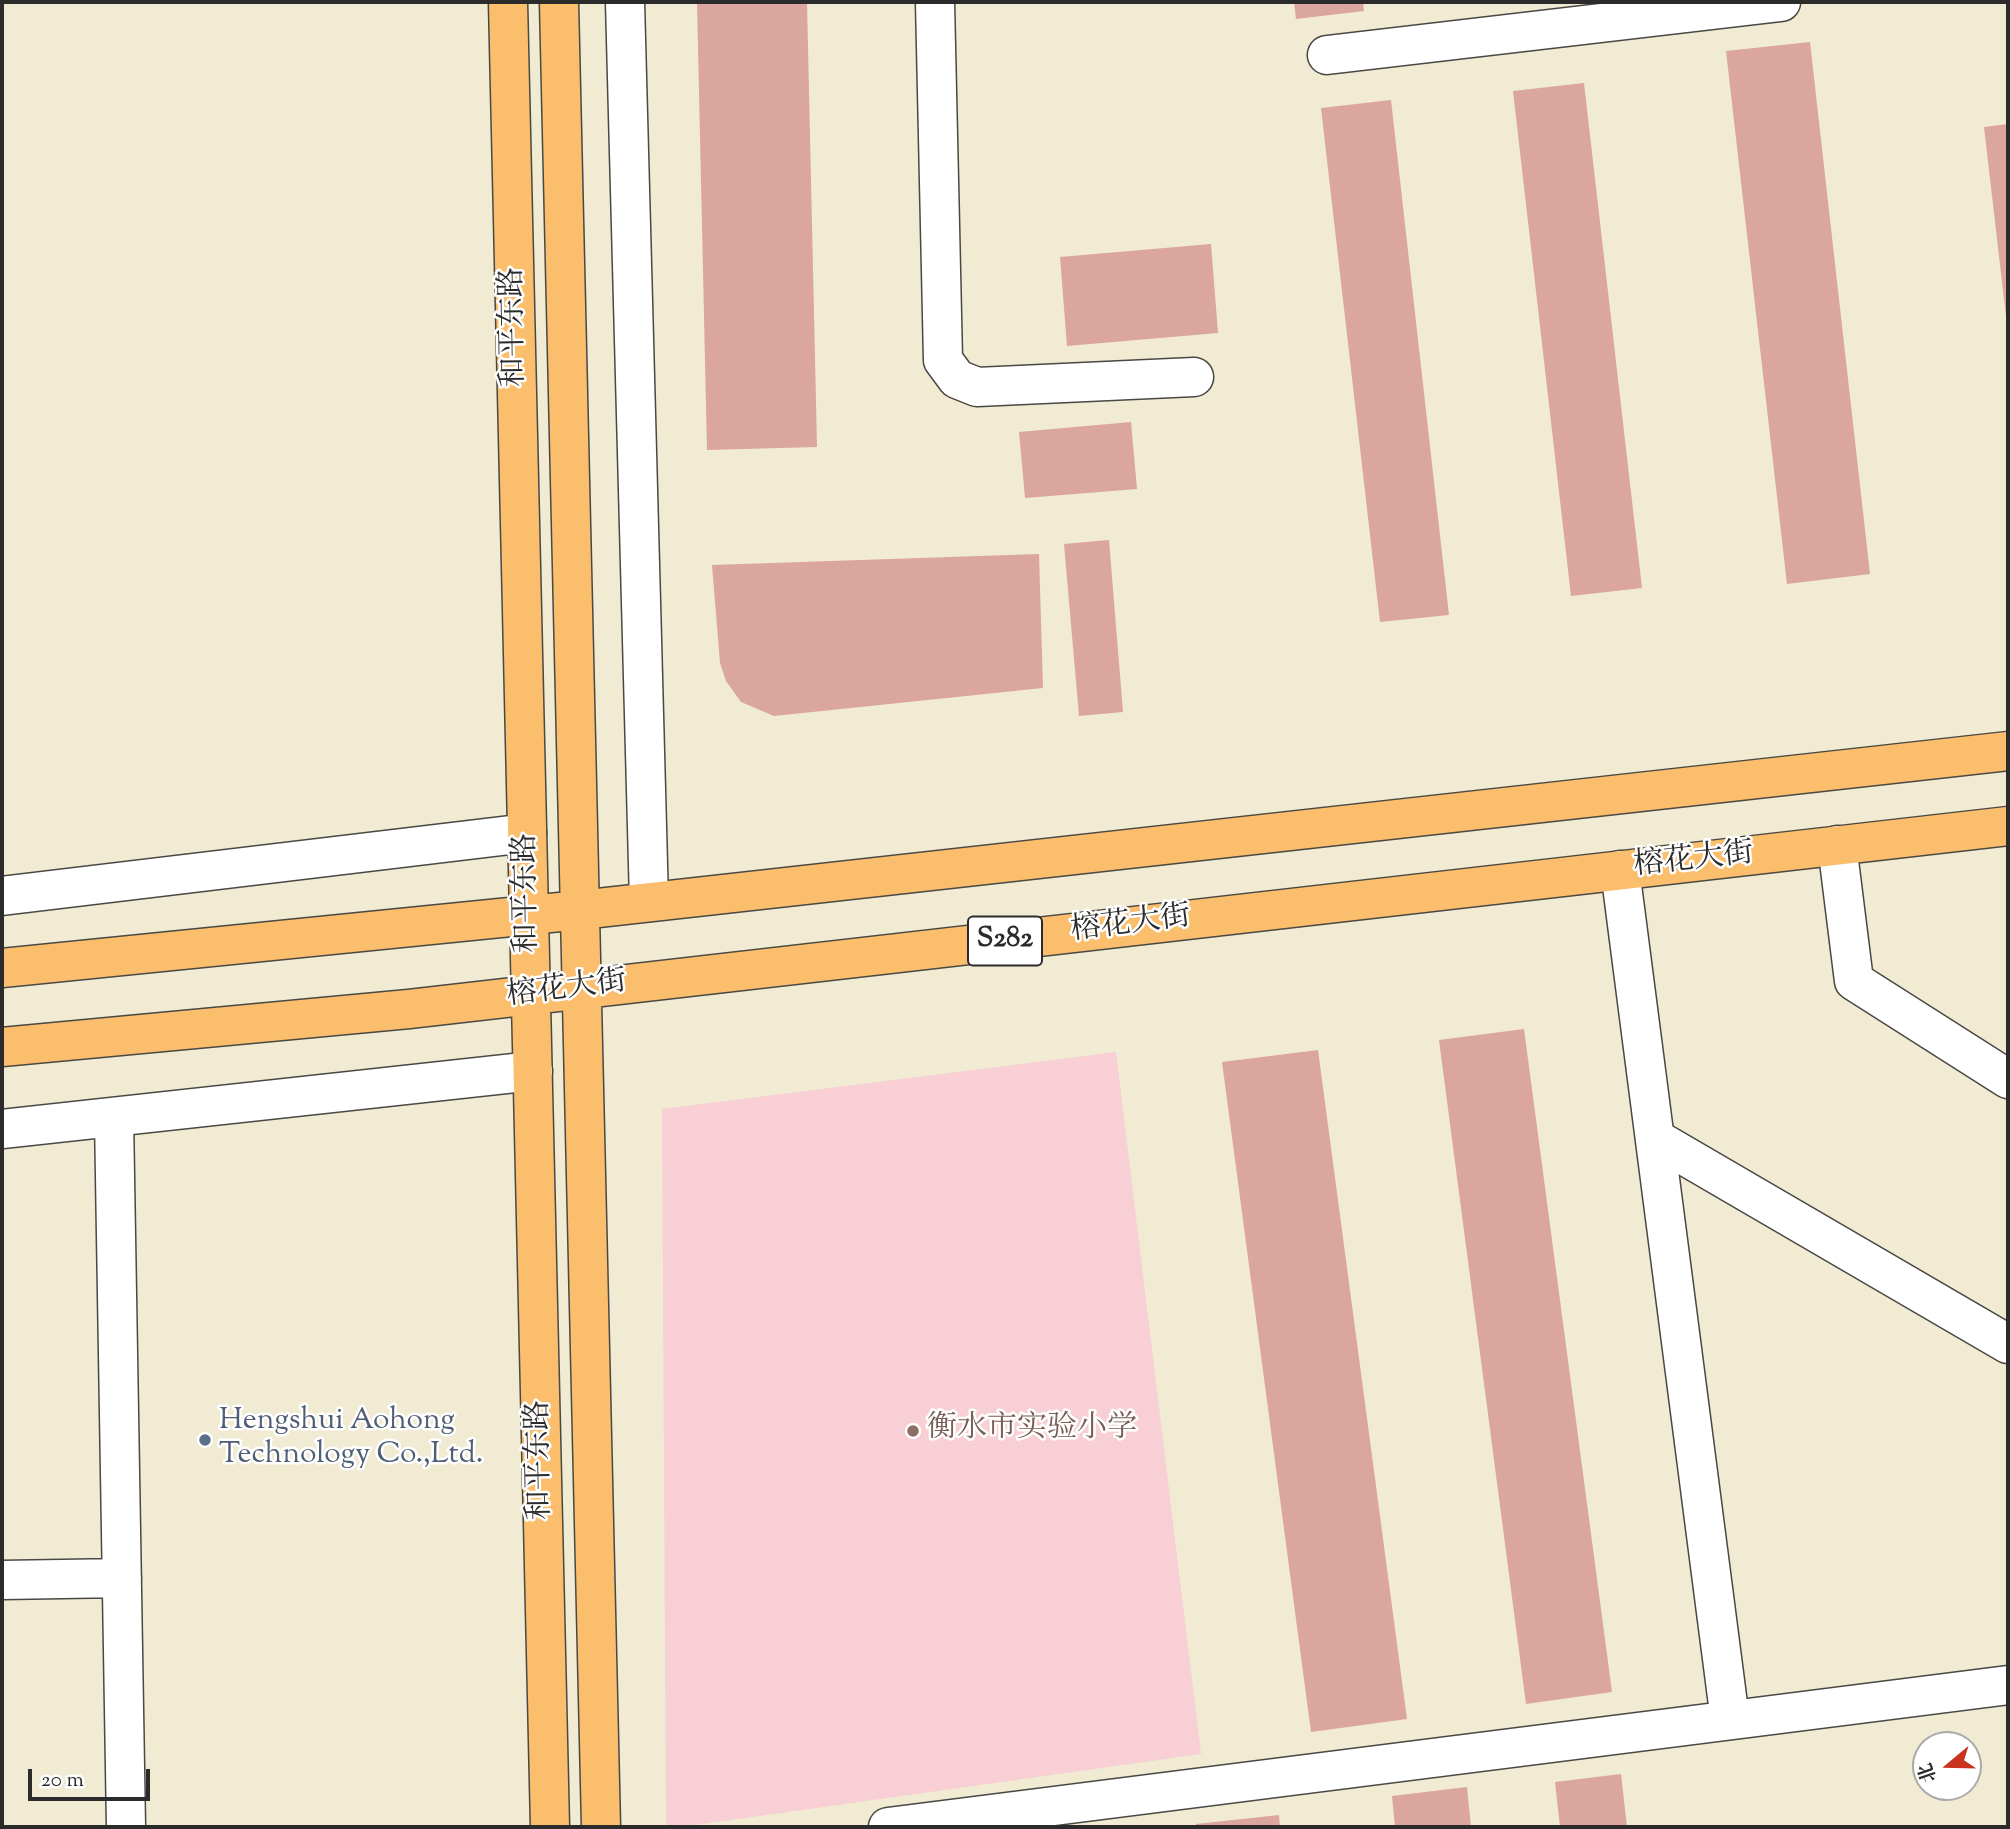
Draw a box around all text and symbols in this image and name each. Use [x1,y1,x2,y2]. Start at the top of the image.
street label: 和平东路 [497,267,535,387]
street label: 和平东路 [510,833,548,953]
street label: 榕花大街 [1632,838,1756,886]
street label: 榕花大街 [1069,901,1193,951]
road number: S282 [968,916,1042,965]
street label: 榕花大街 [505,966,629,1016]
street label: 和平东路 [523,1400,561,1520]
place label: Hengshui Aohong Technology Co.,Ltd. [219,1405,483,1476]
place label: 衡水市实验小学 [927,1413,1137,1449]
marker: 衡水市实验小学 [905,1423,921,1439]
marker: Hengshui Aohong Technology Co.,Ltd. [197,1432,213,1448]
north arrow [1912,1731,1982,1801]
scale bar [32,1756,154,1800]
text: 北 [1913,1759,1944,1786]
text: 20 m [41,1766,84,1796]

